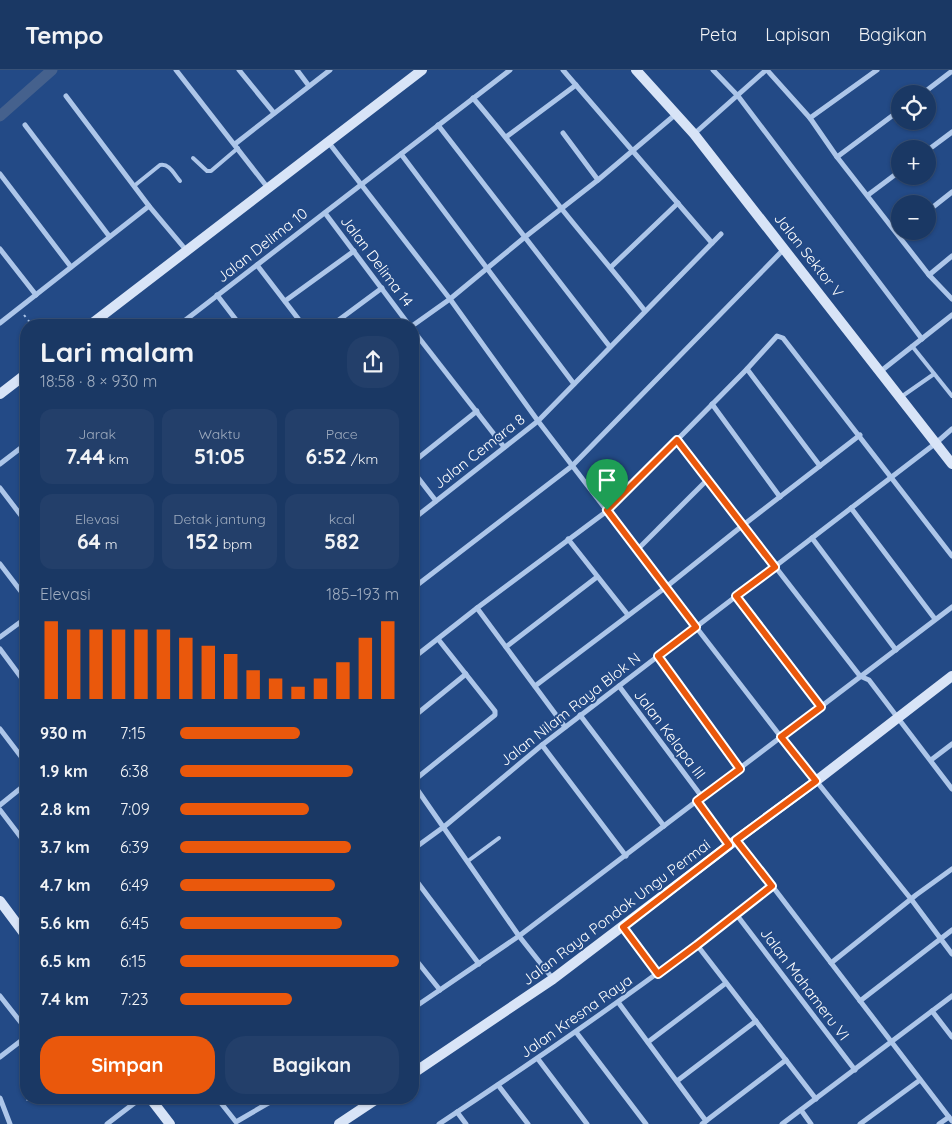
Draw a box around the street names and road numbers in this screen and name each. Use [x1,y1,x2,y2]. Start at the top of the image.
street label: Jalan Delima 10 [213,203,311,286]
street label: Jalan Sektor V [770,209,848,301]
street label: Jalan Delima 14 [337,212,417,310]
street label: Jalan Cemara 8 [429,409,529,493]
street label: Jalan Nilam Raya Blok N [496,648,644,770]
street label: Jalan Kelapa III [630,685,710,783]
street label: Jalan Raya Pondok Ungu Permai [518,835,714,989]
street label: Jalan Mahameru VI [756,924,854,1044]
street label: Jalan Kresna Raya [516,970,636,1062]

